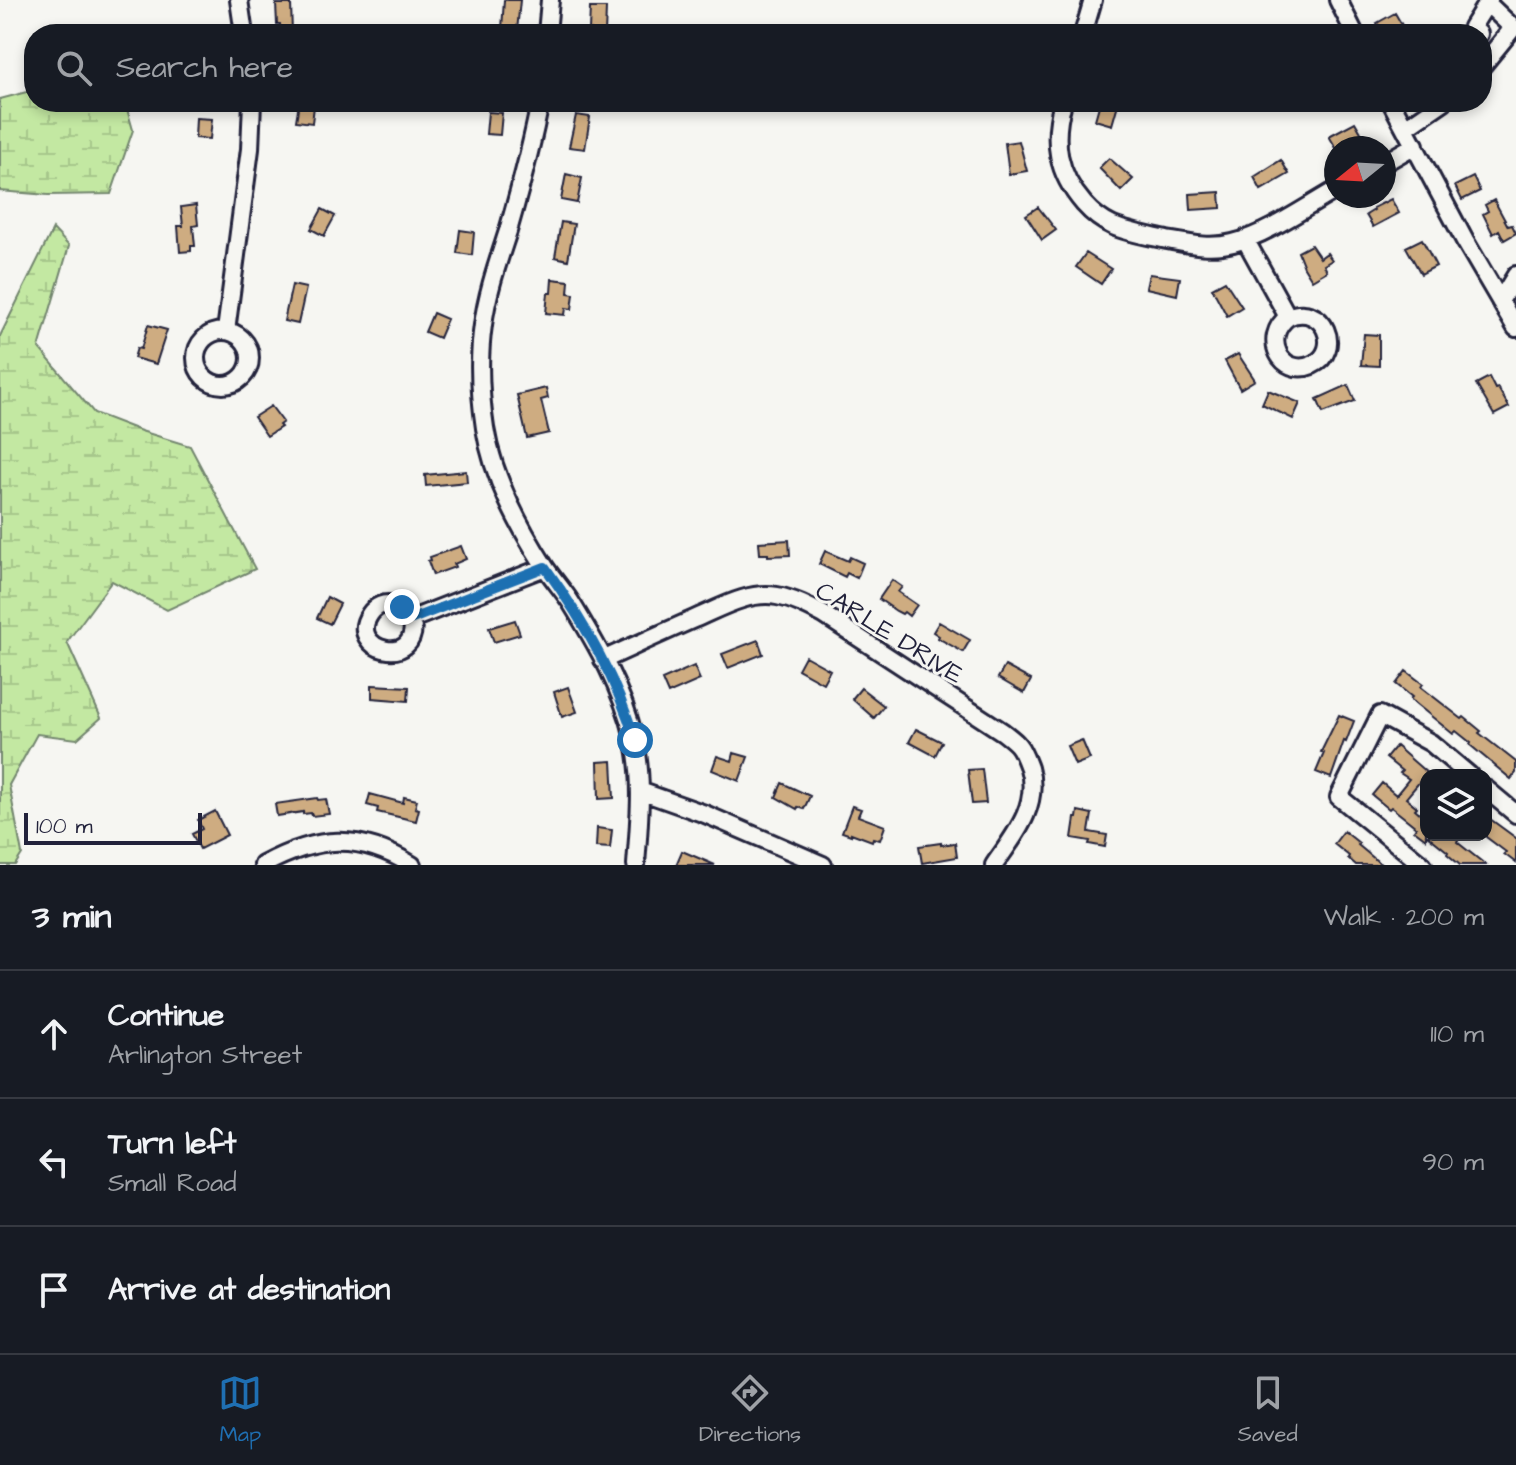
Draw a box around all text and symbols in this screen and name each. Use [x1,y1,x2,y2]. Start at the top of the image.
search box [24,24,1492,112]
icon: search [52,46,96,90]
text: Search here [116,47,293,89]
north arrow [1324,136,1396,208]
street label: CARLE DRIVE [809,573,970,693]
route end [384,589,420,625]
route start [617,722,653,758]
map controls [1420,769,1492,841]
button: layers [1420,769,1492,841]
scale bar [24,809,202,845]
text: 100 m [36,811,93,842]
text: 3 min [32,893,112,941]
text: Walk · 200 m [1323,899,1484,935]
text: Continue [108,995,224,1037]
icon: ahead [32,1012,76,1056]
text: 110 m [1430,1016,1484,1052]
text: Arlington Street [108,1037,302,1073]
text: Turn left [108,1123,236,1165]
icon: left [32,1140,76,1184]
text: 90 m [1422,1144,1484,1180]
text: Small Road [108,1165,236,1201]
icon: arrive [32,1268,76,1312]
text: Arrive at destination [108,1269,390,1311]
tab: Map [218,1371,262,1450]
tab: Directions [699,1371,801,1450]
tab: Saved [1238,1371,1298,1450]

